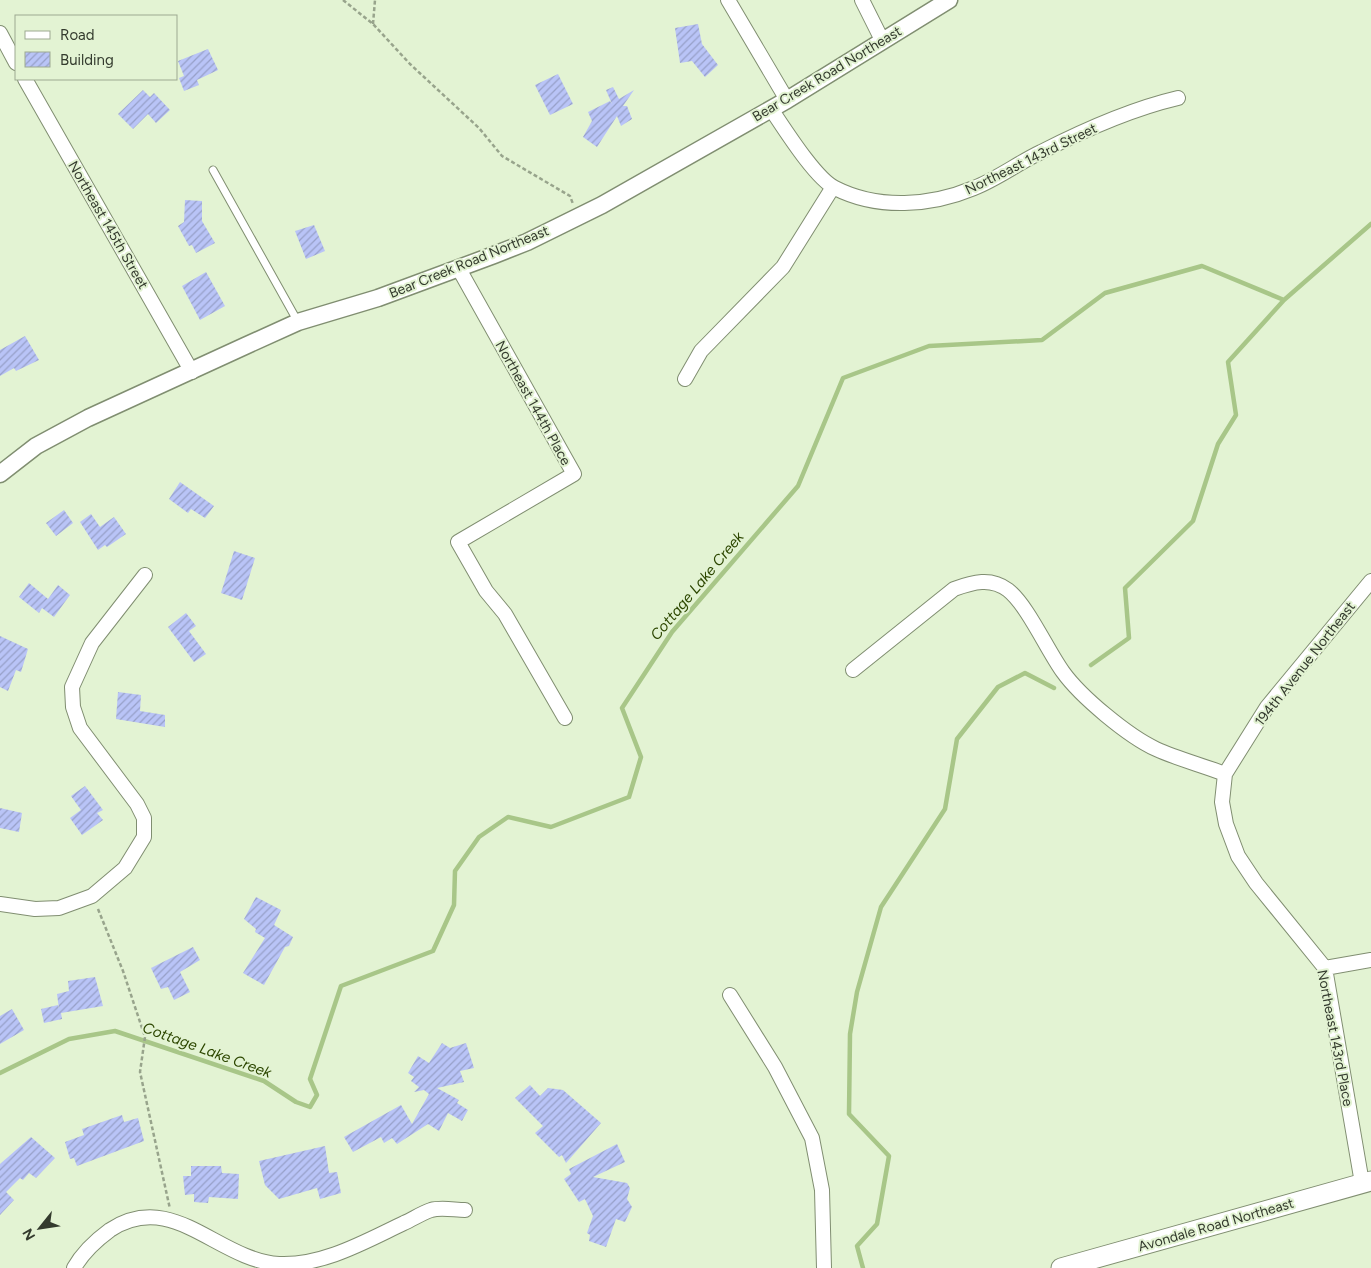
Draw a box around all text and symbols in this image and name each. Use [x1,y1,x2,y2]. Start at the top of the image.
legend [15,15,178,80]
street label: Bear Creek Road Northeast [749,23,905,125]
text: Road [60,26,95,44]
text: Building [60,51,114,69]
street label: Northeast 143rd Street [962,120,1100,198]
street label: Northeast 145th Street [64,158,152,292]
street label: Bear Creek Road Northeast [387,222,551,302]
street label: Northeast 144th Place [492,338,575,469]
water label: Cottage Lake Creek [646,528,748,644]
street label: 194th Avenue Northeast [1251,598,1359,730]
street label: Northeast 143rd Place [1313,968,1357,1108]
water label: Cottage Lake Creek [140,1018,275,1082]
street label: Avondale Road Northeast [1136,1195,1296,1255]
north arrow [15,1203,65,1253]
text: N [19,1225,39,1243]

